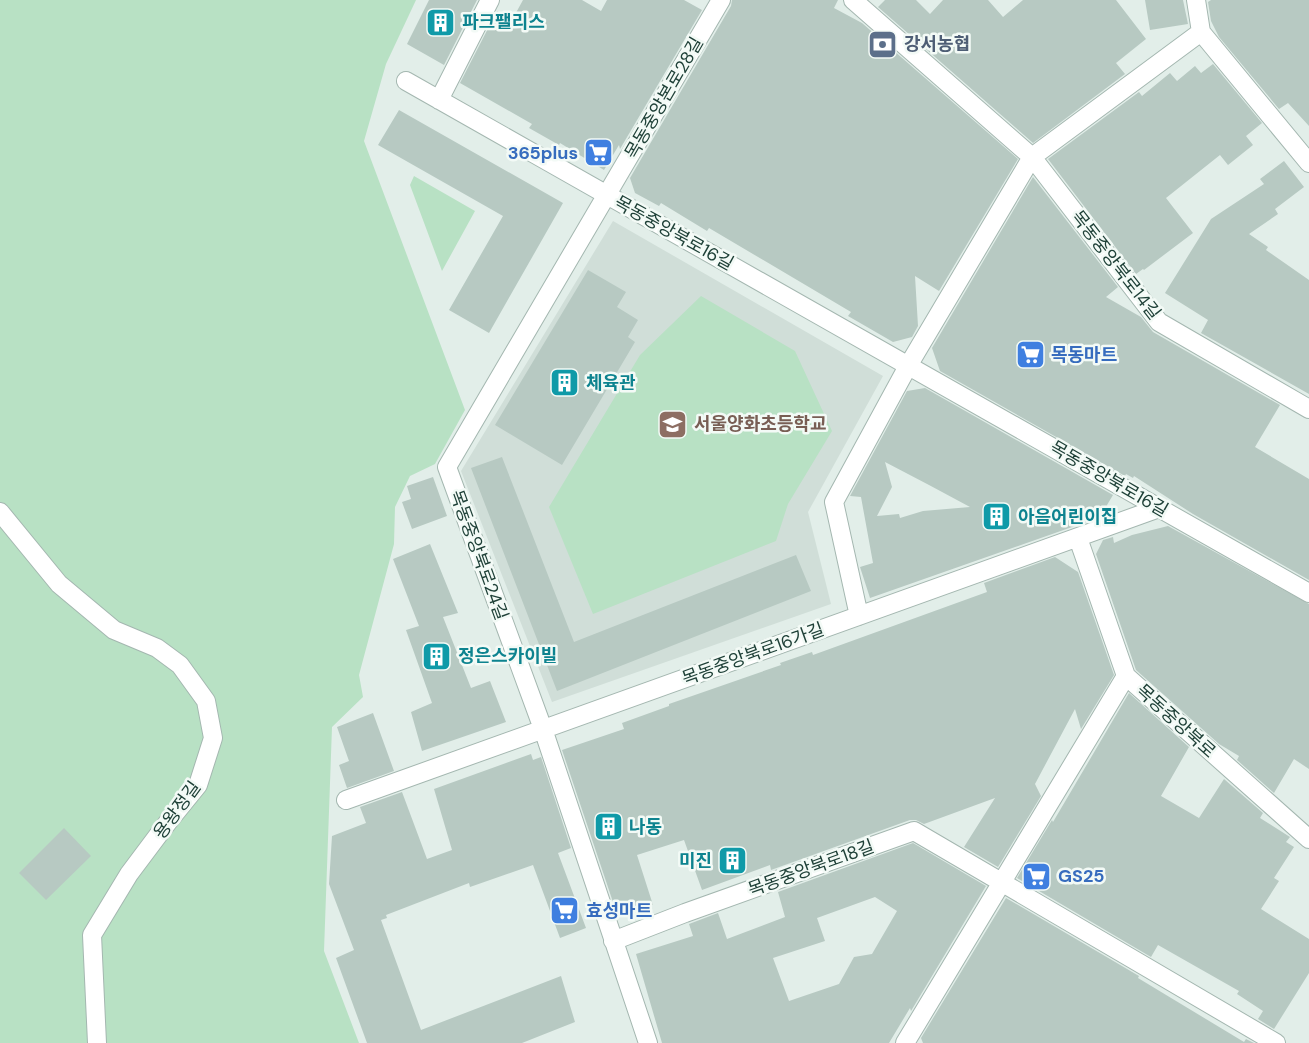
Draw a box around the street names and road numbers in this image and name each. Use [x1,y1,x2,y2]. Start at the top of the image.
street label: 목동중앙본로28길 [619,33,709,163]
street label: 목동중앙북로16길 [610,190,738,276]
street label: 목동중앙북로14길 [1066,205,1166,325]
street label: 목동중앙북로16길 [1045,435,1173,523]
street label: 목동중앙북로24길 [444,487,514,623]
street label: 목동중앙북로16가길 [679,617,827,691]
street label: 목동중앙북로 [1131,679,1221,763]
street label: 용왕정길 [148,776,206,844]
street label: 목동중앙북로18길 [745,834,877,902]

